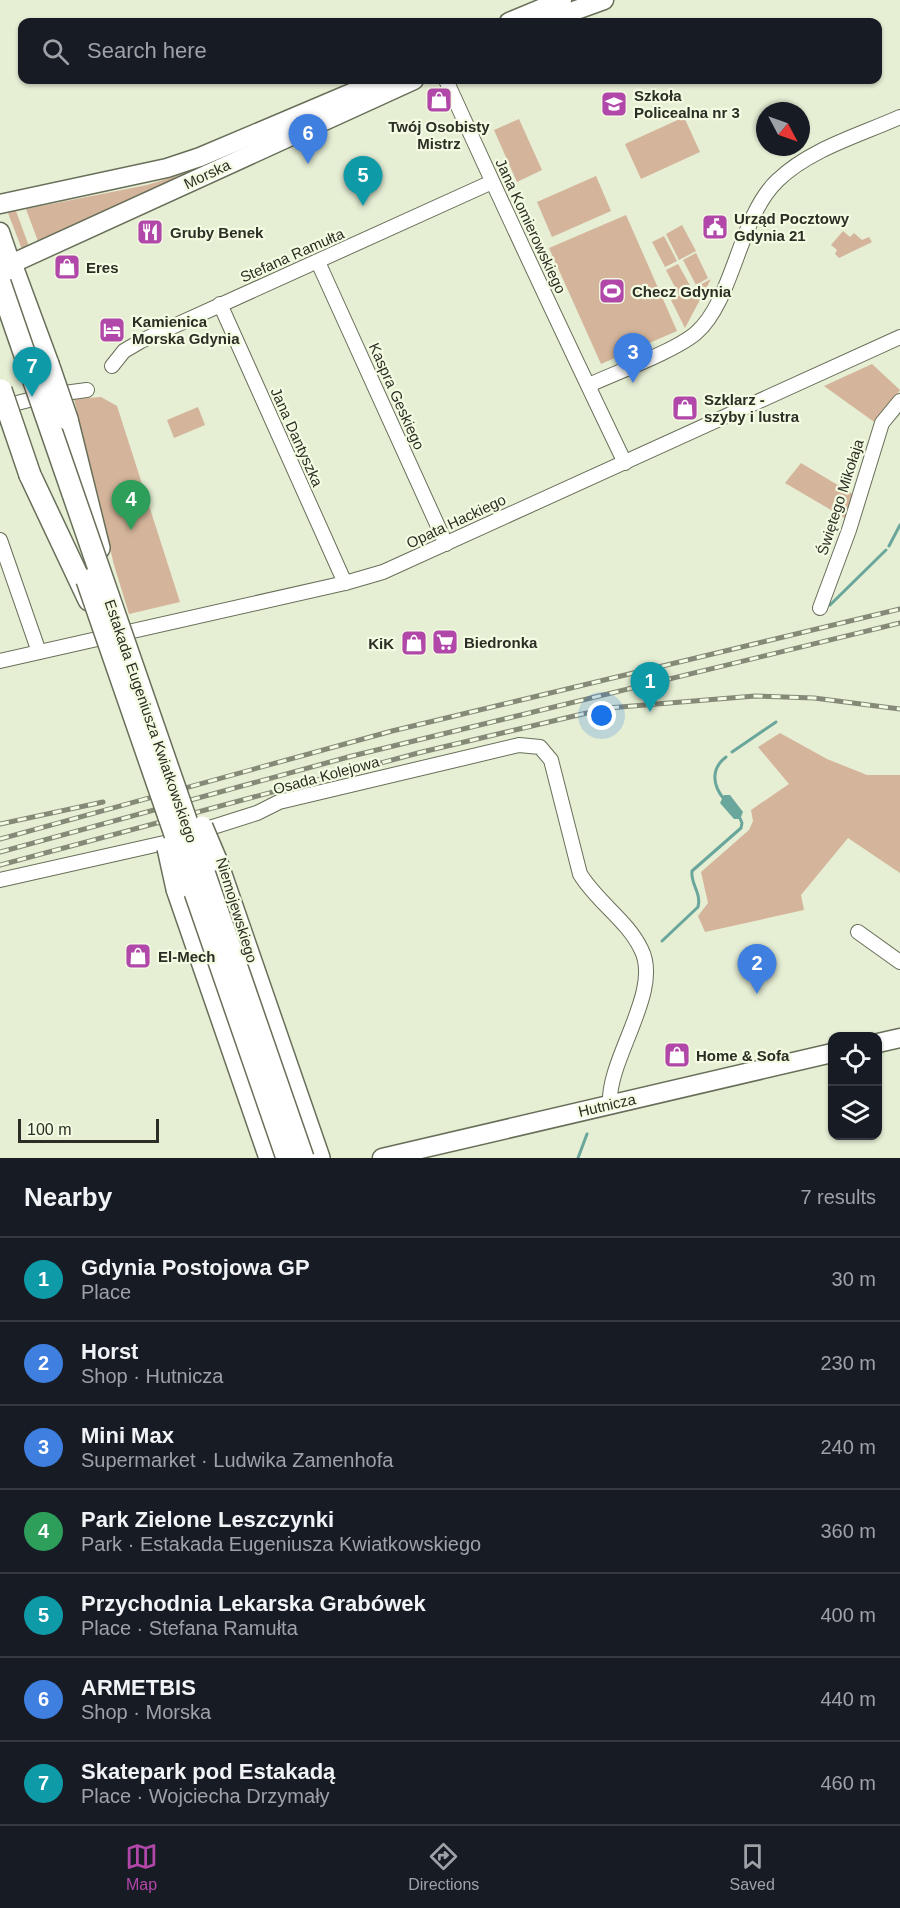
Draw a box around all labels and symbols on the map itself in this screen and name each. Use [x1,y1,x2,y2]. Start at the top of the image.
shop icon: Twój Osobisty Mistrz [424,85,454,115]
place label: Szkoła Policealna nr 3 [634,87,740,121]
school or university icon: Szkoła Policealna nr 3 [599,89,629,119]
north arrow [756,102,810,156]
pin: 6 [288,114,328,164]
place label: Twój Osobisty Mistrz [388,118,490,152]
street label: Morska [181,156,233,192]
pin: 5 [344,156,382,206]
street label: Jana Komierowskiego [492,156,570,296]
place label: Urząd Pocztowy Gdynia 21 [734,210,850,244]
public building icon: Urząd Pocztowy Gdynia 21 [700,212,730,242]
restaurant icon: Gruby Benek [135,217,165,247]
place label: Gruby Benek [170,224,264,241]
street label: Stefana Ramułta [238,224,347,285]
shop icon: Eres [52,252,82,282]
place label: Eres [86,259,119,276]
sports icon: Checz Gdynia [597,276,627,306]
place label: Checz Gdynia [632,283,732,300]
place label: Kamienica Morska Gdynia [132,313,240,347]
hotel icon: Kamienica Morska Gdynia [97,315,127,345]
pin: 3 [614,334,652,383]
street label: Kaspra Geskiego [366,340,428,452]
pin: 7 [12,348,51,397]
street label: Jana Dantyszka [268,385,327,490]
place label: Szklarz - szyby i lustra [704,391,800,425]
shop icon: Szklarz - szyby i lustra [670,393,700,423]
street label: Świętego Mikołaja [813,436,867,557]
pin: 4 [112,480,150,530]
street label: Opata Hackiego [404,491,508,551]
street label: Estakada Eugeniusza Kwiatkowskiego [101,597,201,845]
supermarket icon: Biedronka [430,627,460,657]
shop icon: KiK [399,628,429,658]
place label: Biedronka [464,634,538,651]
place label: KiK [368,635,394,652]
pin: 1 [630,662,670,712]
your location [587,701,616,730]
street label: Osada Kolejowa [271,752,382,797]
street label: Niemojewskiego [213,855,261,965]
shop icon: El-Mech [123,941,153,971]
pin: 2 [738,944,777,994]
place label: El-Mech [158,948,216,965]
shop icon: Home & Sofa [662,1040,692,1070]
place label: Home & Sofa [696,1047,790,1064]
street label: Hutnicza [577,1090,638,1120]
scale bar [18,1116,159,1144]

